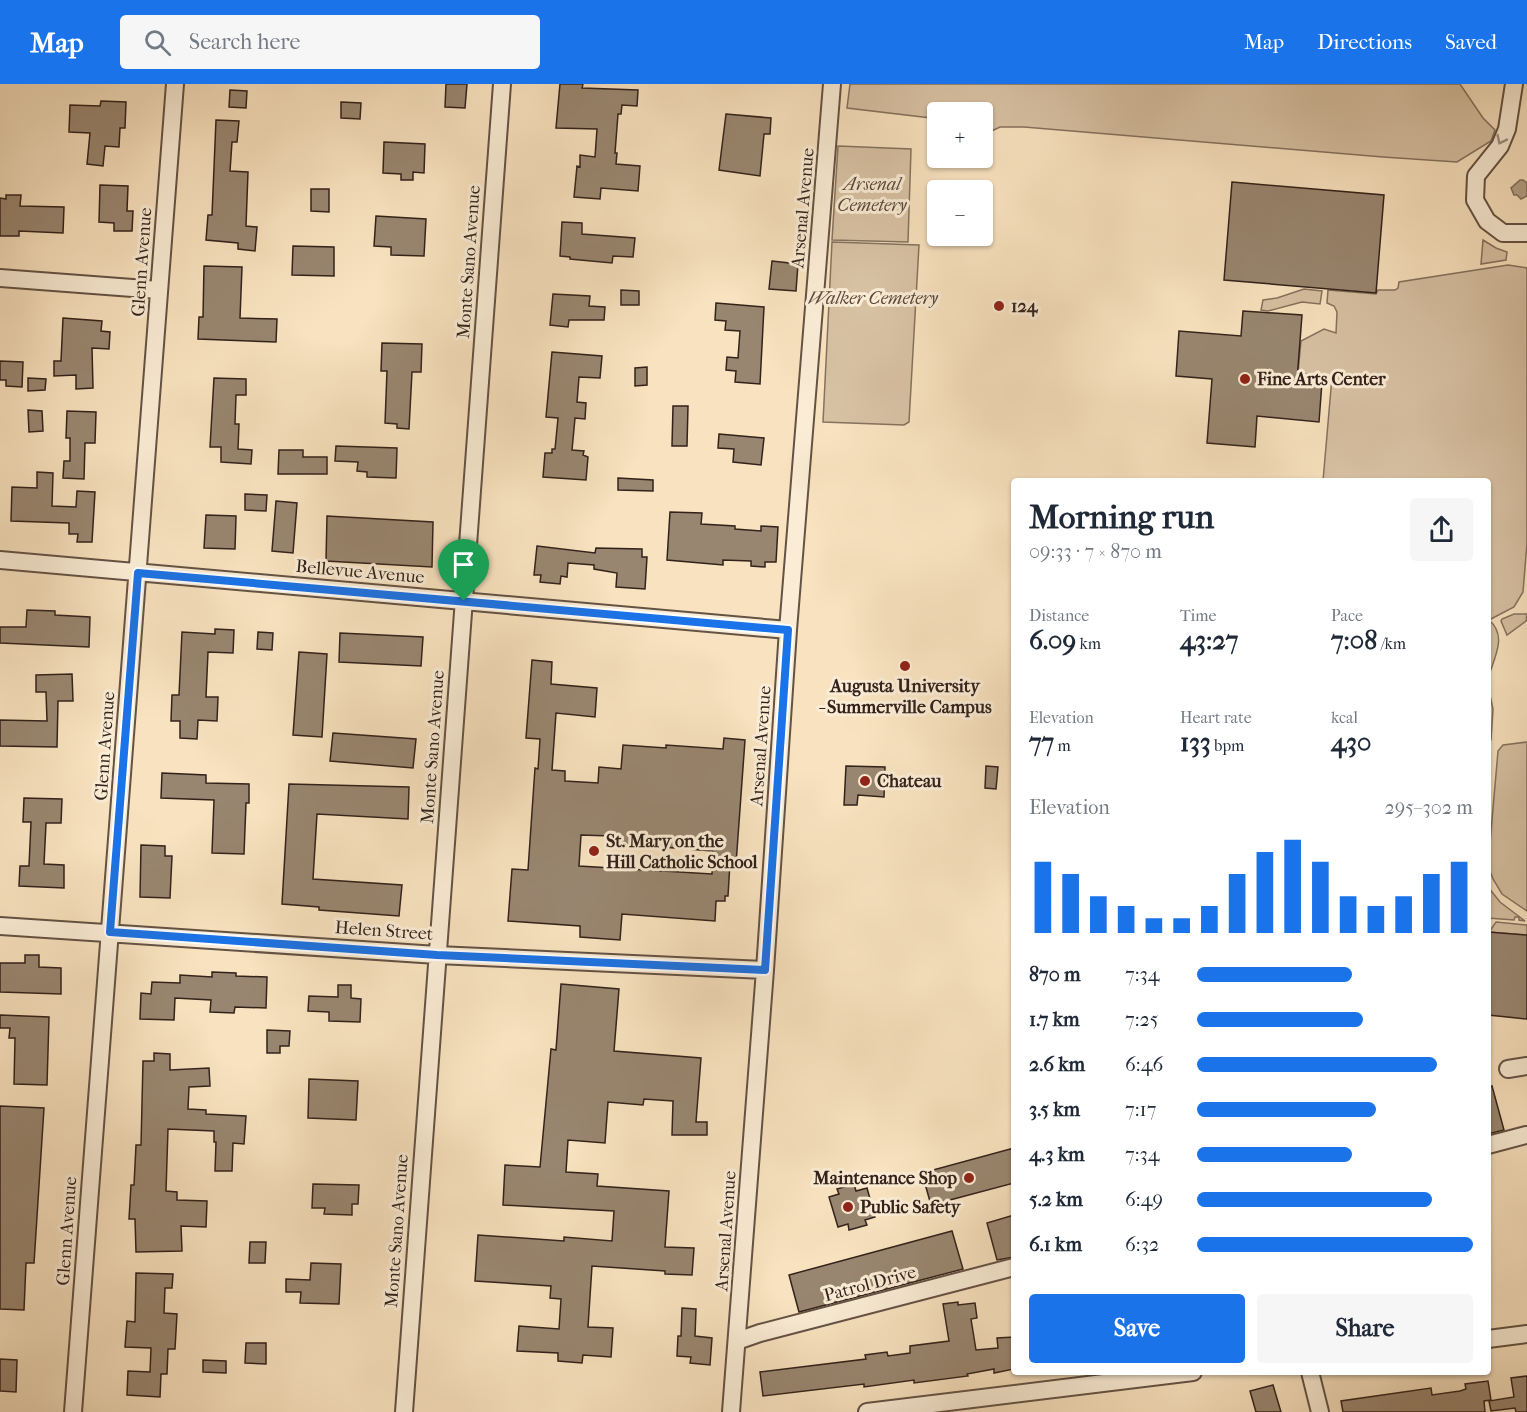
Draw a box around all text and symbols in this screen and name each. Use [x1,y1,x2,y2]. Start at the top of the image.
search box [120,15,540,69]
text: Map [30,26,84,59]
icon: search [141,26,174,59]
text: Search here [189,29,300,55]
text: Map [1244,30,1284,54]
text: Directions [1317,30,1412,54]
text: Saved [1445,30,1497,54]
map controls [927,102,993,246]
button: + [927,102,993,168]
one-way arrow [1497,134,1509,145]
street label: Arsenal Avenue [787,147,819,270]
park label: Arsenal Cemetery [837,174,907,216]
button: − [927,180,993,246]
street label: Monte Sano Avenue [453,184,485,339]
street label: Glenn Avenue [128,207,156,317]
park label: Walker Cemetery [808,288,939,309]
place label: 124 [1011,296,1039,317]
marker: 124 [992,299,1006,313]
place label: Fine Arts Center [1256,369,1386,390]
marker: Fine Arts Center [1238,372,1252,386]
text: Morning run [1029,498,1214,537]
button: share [1410,498,1473,561]
pin [438,539,489,601]
text: 09:33 · 7 × 870 m [1029,540,1162,563]
icon: arrive [447,548,480,581]
street label: Bellevue Avenue [295,556,425,588]
text: Distance [1029,606,1089,625]
text: Time [1180,606,1216,625]
text: Pace [1331,606,1363,625]
text: 6.09 [1029,625,1076,656]
text: 43:27 [1180,625,1238,656]
text: 7:08 [1331,625,1377,656]
text: km [1076,634,1101,653]
text: /km [1377,634,1406,653]
marker: Augusta University - Summerville Campus [898,659,912,673]
street label: Monte Sano Avenue [417,669,449,824]
place label: Augusta University - Summerville Campus [818,676,992,718]
street label: Arsenal Avenue [746,685,776,808]
street label: Glenn Avenue [91,691,119,801]
text: Elevation [1029,708,1094,727]
text: Heart rate [1180,708,1252,727]
text: kcal [1331,708,1358,727]
text: 77 [1029,727,1054,758]
text: 133 [1180,727,1211,758]
text: 430 [1331,727,1371,758]
text: m [1054,736,1071,755]
text: bpm [1211,736,1244,755]
place label: Chateau [877,771,942,792]
marker: Chateau [858,774,872,788]
text: Elevation [1029,796,1110,819]
text: 295–302 m [1384,796,1473,819]
place label: St. Mary on the Hill Catholic School [606,831,759,873]
marker: St. Mary on the Hill Catholic School [587,844,601,858]
street label: Helen Street [334,917,434,945]
text: 870 m [1029,963,1081,986]
text: 7:34 [1125,963,1160,986]
text: 1.7 km [1029,1008,1080,1031]
text: 7:25 [1125,1008,1158,1031]
text: 2.6 km [1029,1053,1085,1076]
text: 6:46 [1125,1053,1163,1076]
text: 3.5 km [1029,1098,1080,1121]
text: 7:17 [1125,1098,1156,1121]
text: 4.3 km [1029,1143,1085,1166]
text: 7:34 [1125,1143,1160,1166]
street label: Monte Sano Avenue [381,1153,413,1308]
place label: Maintenance Shop [812,1168,957,1189]
street label: Arsenal Avenue [711,1170,741,1293]
marker: Maintenance Shop [962,1171,976,1185]
street label: Glenn Avenue [53,1176,81,1286]
text: 5.2 km [1029,1188,1083,1211]
text: 6:49 [1125,1188,1163,1211]
place label: Public Safety [860,1197,962,1218]
marker: Public Safety [841,1200,855,1214]
text: 6.1 km [1029,1233,1082,1256]
text: 6:32 [1125,1233,1159,1256]
street label: Patrol Drive [822,1262,919,1306]
button: Save [1029,1294,1245,1363]
button: Share [1257,1294,1473,1363]

